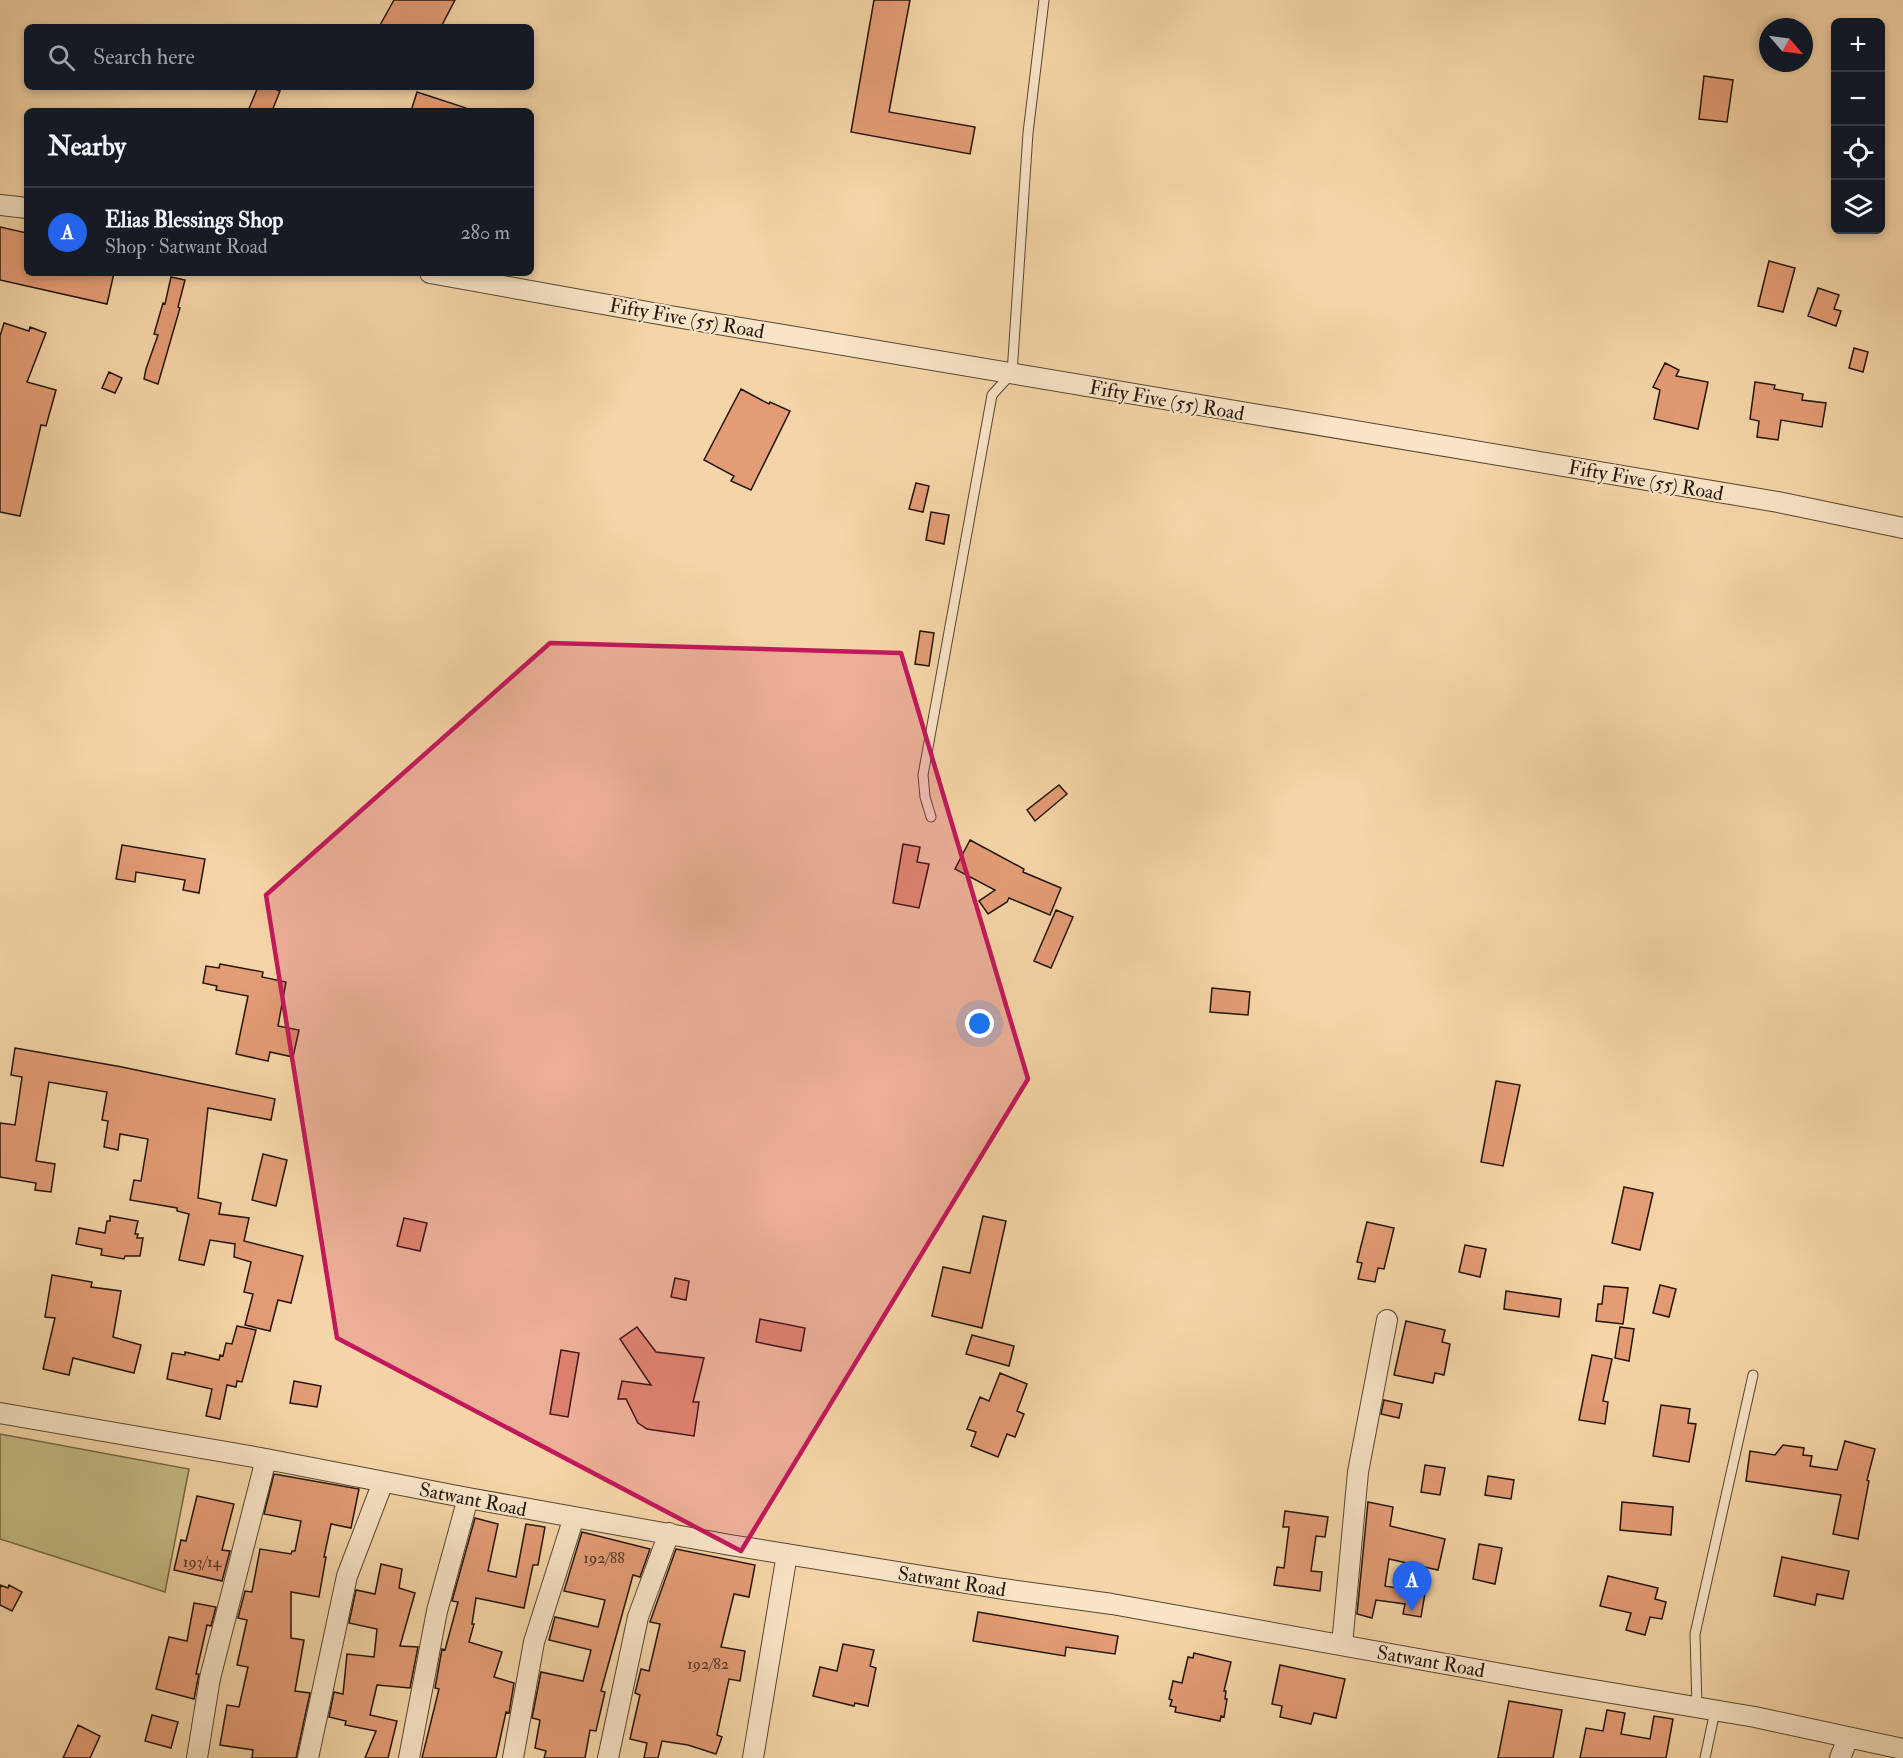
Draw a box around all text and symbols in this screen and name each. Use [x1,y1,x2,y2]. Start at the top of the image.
north arrow [1759,18,1813,72]
map controls [1831,18,1885,234]
button: + [1831,18,1885,72]
search box [24,24,534,90]
icon: search [45,41,78,74]
text: Search here [93,43,195,71]
button: − [1831,72,1885,126]
button: locate [1831,126,1885,180]
text: Nearby [48,131,126,163]
button: layers [1831,180,1885,234]
text: Elias Blessings Shop [105,206,283,234]
text: A [61,220,74,245]
text: 280 m [460,220,510,245]
text: Shop · Satwant Road [105,234,268,259]
street label: Fifty Five (55) Road [608,293,766,344]
street label: Fifty Five (55) Road [1088,375,1246,426]
street label: Fifty Five (55) Road [1567,455,1725,506]
your location [965,1009,994,1038]
street label: Satwant Road [417,1477,529,1522]
house number: 192/88 [583,1548,625,1568]
house number: 193/14 [183,1552,223,1572]
street label: Satwant Road [896,1561,1008,1602]
pin: A [1392,1562,1432,1611]
street label: Satwant Road [1375,1640,1487,1683]
house number: 192/82 [687,1654,729,1674]

